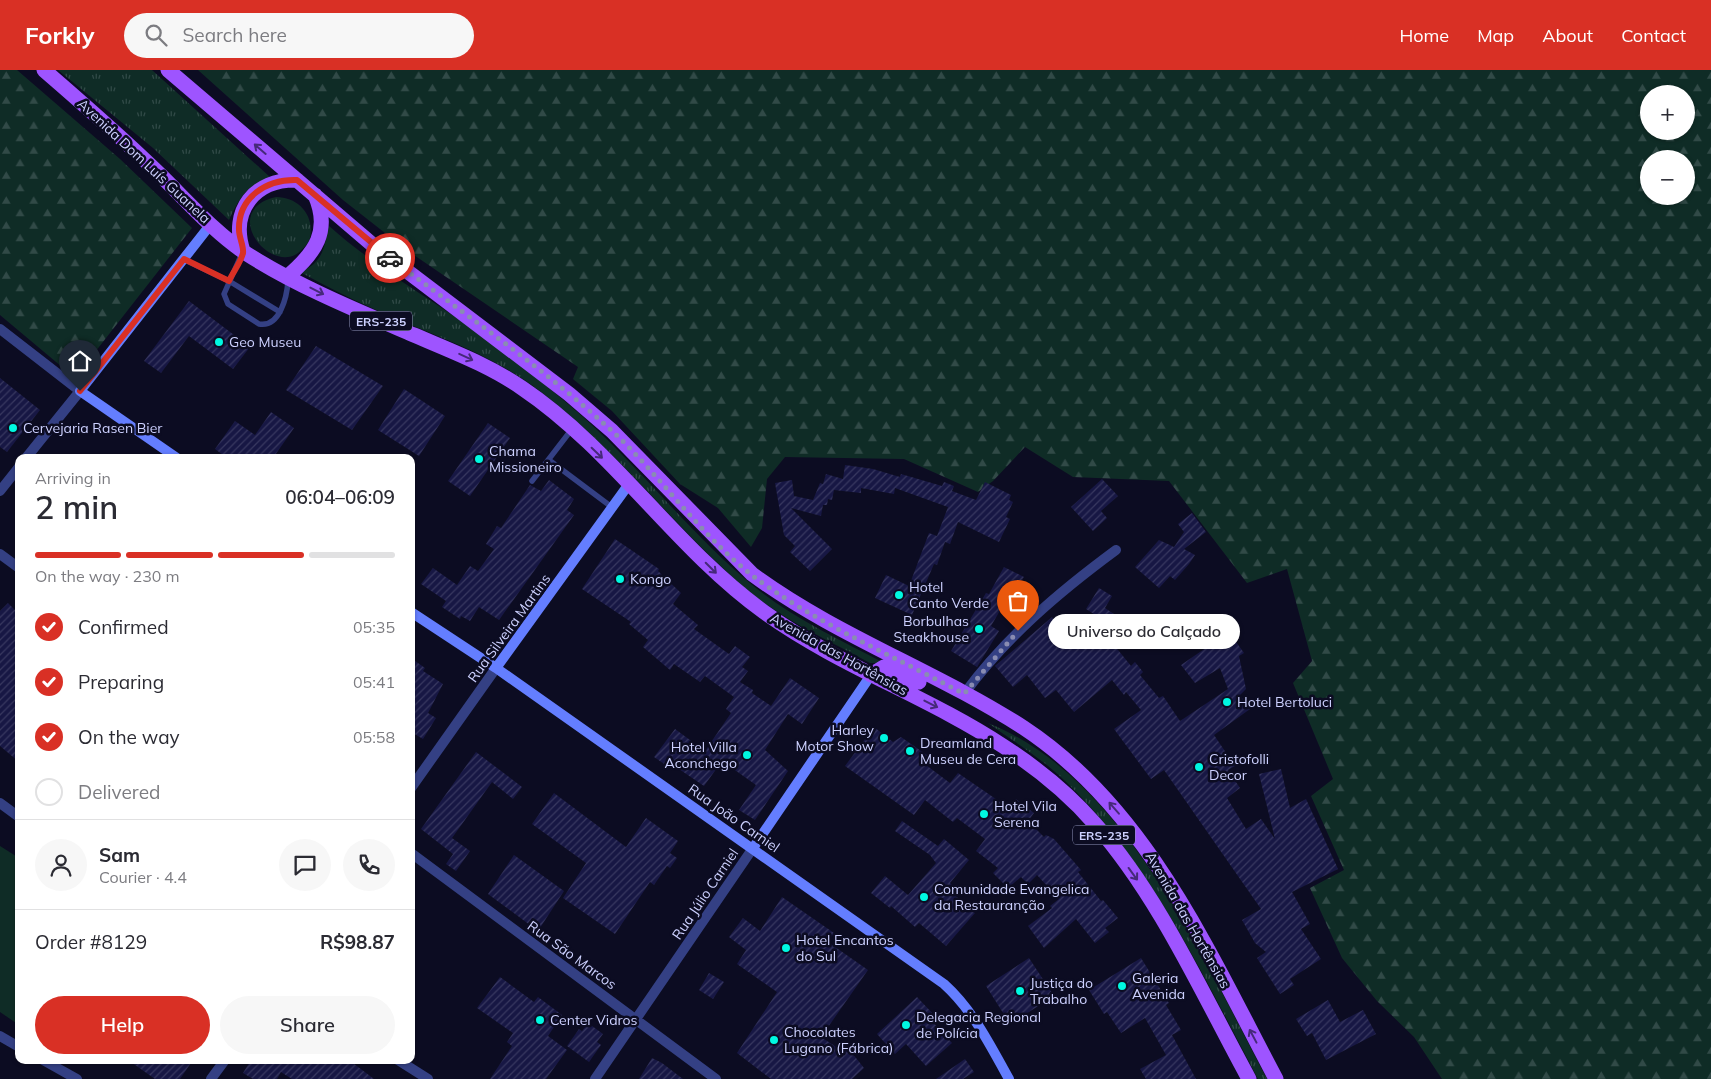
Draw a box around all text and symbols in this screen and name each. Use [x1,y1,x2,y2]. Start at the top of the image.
search box [124,13,474,58]
text: Forkly [25,20,94,50]
icon: search [142,21,170,49]
text: Search here [182,23,287,47]
text: Home [1399,24,1449,47]
text: Map [1477,24,1514,47]
text: About [1542,24,1593,47]
text: Contact [1621,24,1686,47]
map controls [1640,85,1695,205]
button: + [1640,85,1695,140]
street label: Avenida Dom Luís Guanela [74,95,214,227]
one-way arrow [253,143,266,154]
button: − [1640,150,1695,205]
courier [365,233,415,283]
icon: car [376,244,404,272]
one-way arrow [310,286,325,296]
road number: ERS-235 [350,312,412,330]
place label: Geo Museu [229,333,301,351]
marker: Geo Museu [213,336,225,348]
pin [59,340,101,391]
icon: home [66,347,94,375]
one-way arrow [458,353,473,362]
place label: Cervejaria Rasen Bier [23,419,163,437]
marker: Cervejaria Rasen Bier [7,422,19,434]
place label: Chama Missioneiro [489,442,562,476]
one-way arrow [591,446,603,459]
marker: Chama Missioneiro [473,453,485,465]
text: Arriving in [35,468,111,488]
text: 06:04–06:09 [285,485,395,509]
text: 2 min [35,487,118,527]
one-way arrow [705,562,718,574]
text: On the way · 230 m [35,566,180,586]
street label: Rua Silveira Martins [464,570,554,686]
place label: Kongo [630,570,671,588]
marker: Kongo [614,573,626,585]
place label: Hotel Canto Verde [909,578,989,612]
pin [997,580,1039,631]
icon: bag [1004,587,1032,615]
marker: Hotel Canto Verde [893,589,905,601]
street label: Avenida das Hortênsias [767,609,911,699]
place label: Borbulhas Steakhouse [893,612,969,646]
icon: check [35,613,63,641]
callout: Universo do Calçado [1048,614,1240,648]
text: Confirmed [78,615,169,639]
text: 05:35 [353,617,395,637]
text: Universo do Calçado [1067,621,1221,641]
marker: Borbulhas Steakhouse [973,623,985,635]
icon: check [35,668,63,696]
text: Preparing [78,670,164,694]
text: 05:41 [353,672,395,692]
place label: Hotel Bertoluci [1237,693,1332,711]
marker: Hotel Bertoluci [1221,696,1233,708]
one-way arrow [923,699,938,709]
place label: Harley Motor Show [796,721,875,755]
icon: check [35,723,63,751]
text: On the way [78,725,180,749]
text: 05:58 [353,727,395,747]
marker: Harley Motor Show [878,732,890,744]
place label: Dreamland Museu de Cera [920,734,1016,768]
place label: Hotel Villa Aconchego [665,738,737,772]
marker: Dreamland Museu de Cera [904,745,916,757]
marker: Hotel Villa Aconchego [741,749,753,761]
place label: Cristofolli Decor [1209,750,1269,784]
marker: Cristofolli Decor [1193,761,1205,773]
text: Delivered [78,780,160,804]
street label: Rua João Carniel [685,780,783,856]
place label: Hotel Vila Serena [994,797,1057,831]
one-way arrow [1108,802,1119,815]
marker: Hotel Vila Serena [978,808,990,820]
road number: ERS-235 [1073,826,1135,844]
button: person [35,839,87,891]
button: chat [279,839,331,891]
button: phone [343,839,395,891]
text: Sam [99,843,140,867]
street label: Rua Júlio Carniel [668,845,742,943]
street label: Avenida das Hortênsias [1142,849,1234,992]
text: Courier · 4.4 [99,867,187,887]
one-way arrow [1128,867,1138,881]
place label: Comunidade Evangelica da Restauranção [934,880,1089,914]
marker: Comunidade Evangelica da Restauranção [918,891,930,903]
street label: Rua São Marcos [524,917,620,993]
text: Order #8129 [35,930,147,954]
text: R$98.87 [320,930,395,954]
place label: Hotel Encantos do Sul [796,931,894,965]
marker: Hotel Encantos do Sul [780,942,792,954]
place label: Galeria Avenida [1132,969,1185,1003]
place label: Justiça do Trabalho [1030,974,1093,1008]
marker: Galeria Avenida [1116,980,1128,992]
marker: Justiça do Trabalho [1014,985,1026,997]
button: Help [35,996,210,1054]
button: Share [220,996,395,1054]
place label: Delegacia Regional de Polícia [916,1008,1041,1042]
place label: Center Vidros [550,1011,638,1029]
marker: Center Vidros [534,1014,546,1026]
marker: Delegacia Regional de Polícia [900,1019,912,1031]
place label: Chocolates Lugano (Fábrica) [784,1023,894,1057]
one-way arrow [1248,1029,1257,1044]
marker: Chocolates Lugano (Fábrica) [768,1034,780,1046]

